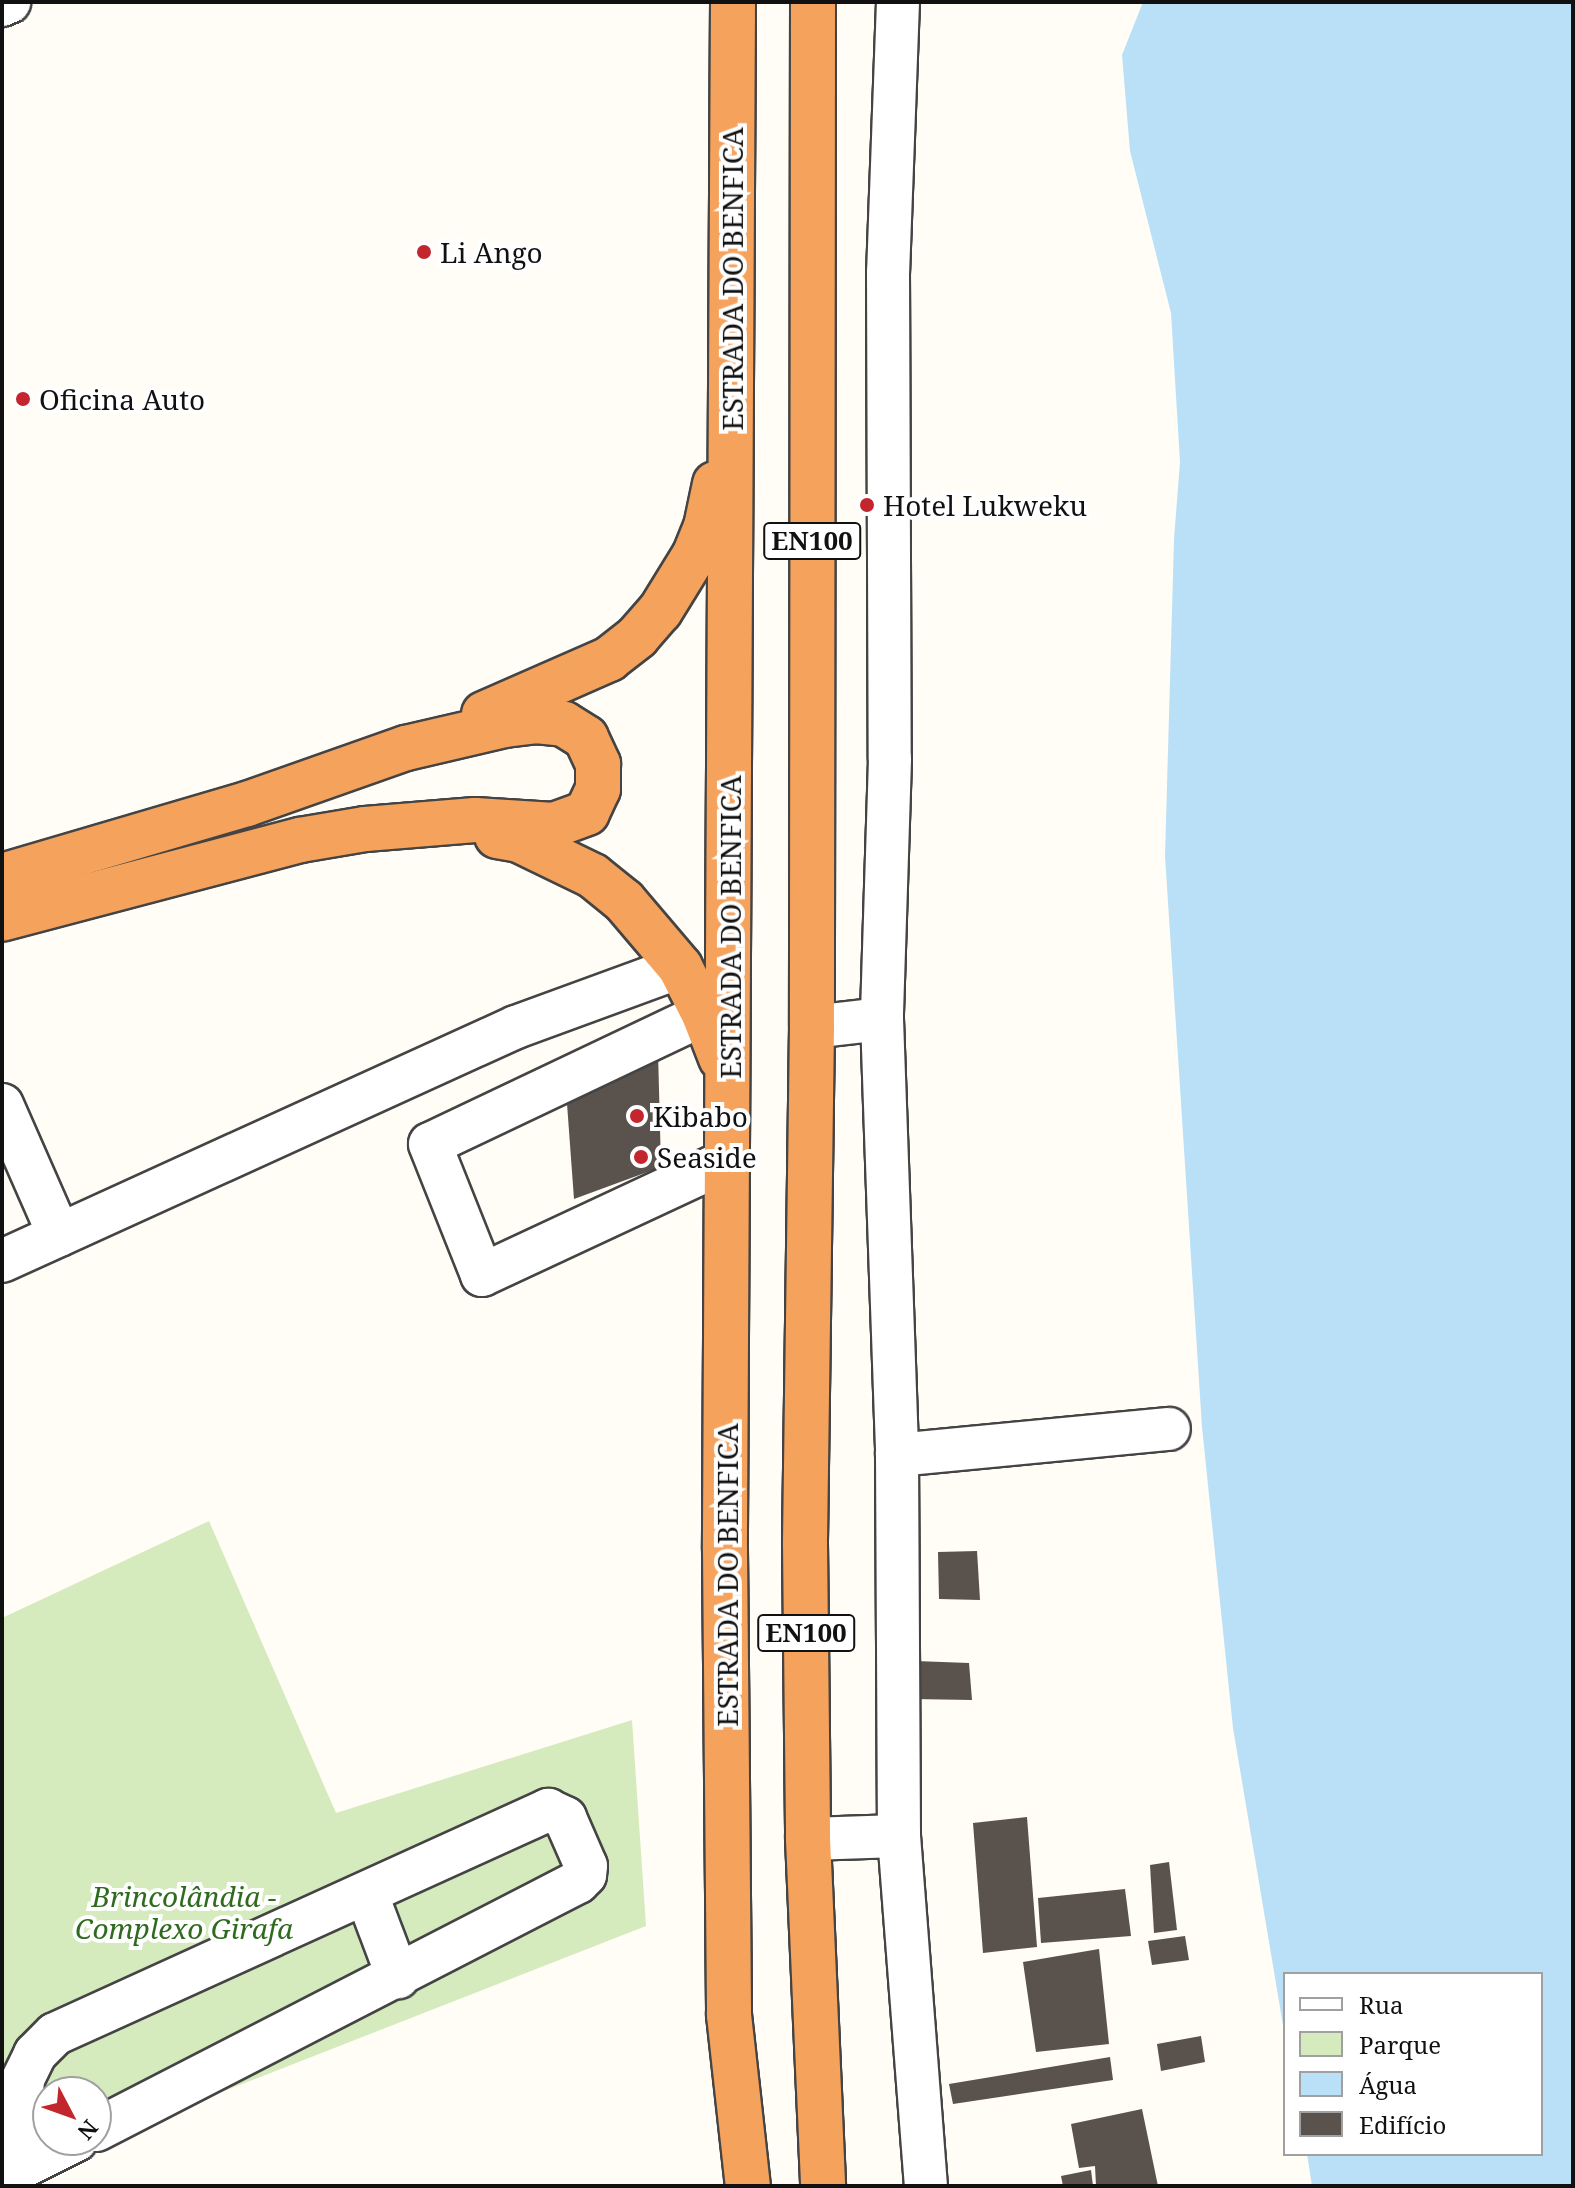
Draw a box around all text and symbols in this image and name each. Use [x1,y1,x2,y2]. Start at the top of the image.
street label: ESTRADA DO BENFICA [715,127,749,431]
place label: Li Ango [440,235,543,269]
marker: Li Ango [415,243,433,261]
place label: Oficina Auto [39,382,205,416]
marker: Oficina Auto [14,390,32,408]
place label: Hotel Lukweku [883,488,1087,522]
marker: Hotel Lukweku [858,496,876,514]
road number: EN100 [762,519,862,563]
street label: ESTRADA DO BENFICA [713,775,747,1079]
place label: Kibabo [653,1099,748,1133]
marker: Kibabo [628,1107,646,1125]
place label: Seaside [657,1140,757,1174]
marker: Seaside [632,1148,650,1166]
street label: ESTRADA DO BENFICA [710,1423,744,1727]
road number: EN100 [756,1611,856,1655]
park label: Brincolândia - Complexo Girafa [75,1879,293,1945]
legend [1283,1972,1543,2156]
text: Rua [1359,1988,1404,2021]
text: Parque [1359,2028,1441,2061]
text: Água [1359,2068,1417,2101]
north arrow [32,2076,112,2156]
text: Edifício [1359,2108,1446,2141]
text: N [72,2114,106,2147]

